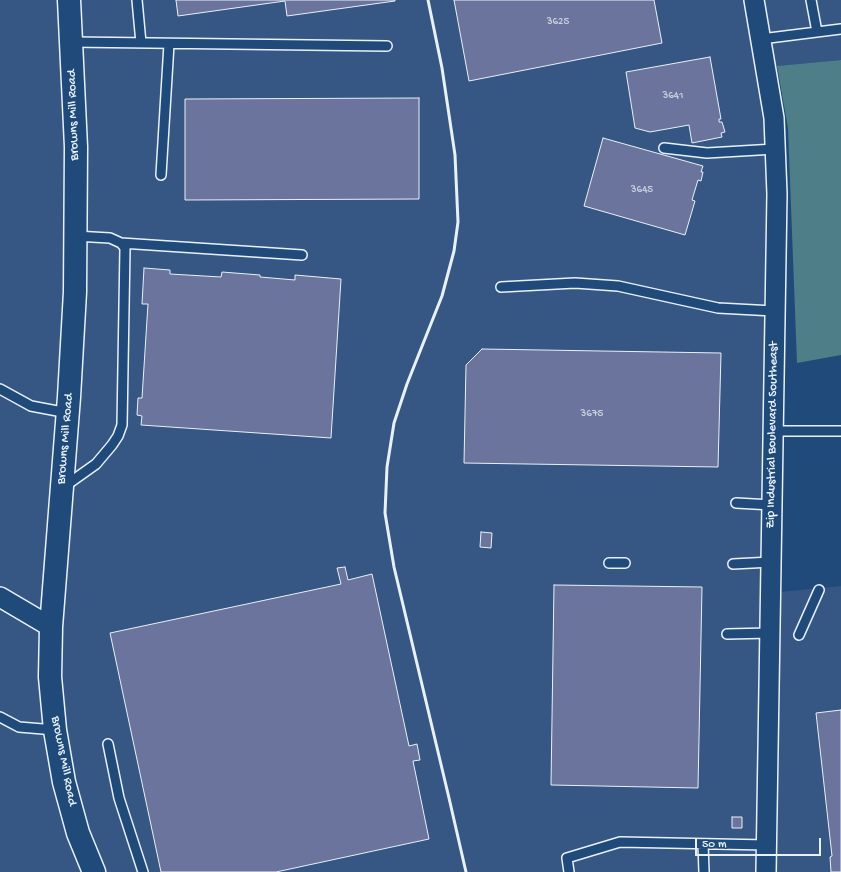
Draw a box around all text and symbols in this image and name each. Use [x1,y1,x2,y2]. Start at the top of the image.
house number: 3625 [547,15,569,29]
street label: Browns Mill Road [65,69,83,161]
house number: 3641 [663,89,683,103]
house number: 3645 [631,183,653,197]
street label: Zip Industrial Boulevard Southeast [764,341,782,529]
street label: Browns Mill Road [54,393,78,485]
house number: 3675 [581,407,603,421]
street label: Browns Mill Road [47,715,79,807]
scale bar [697,830,823,856]
text: 50 m [702,838,727,852]

